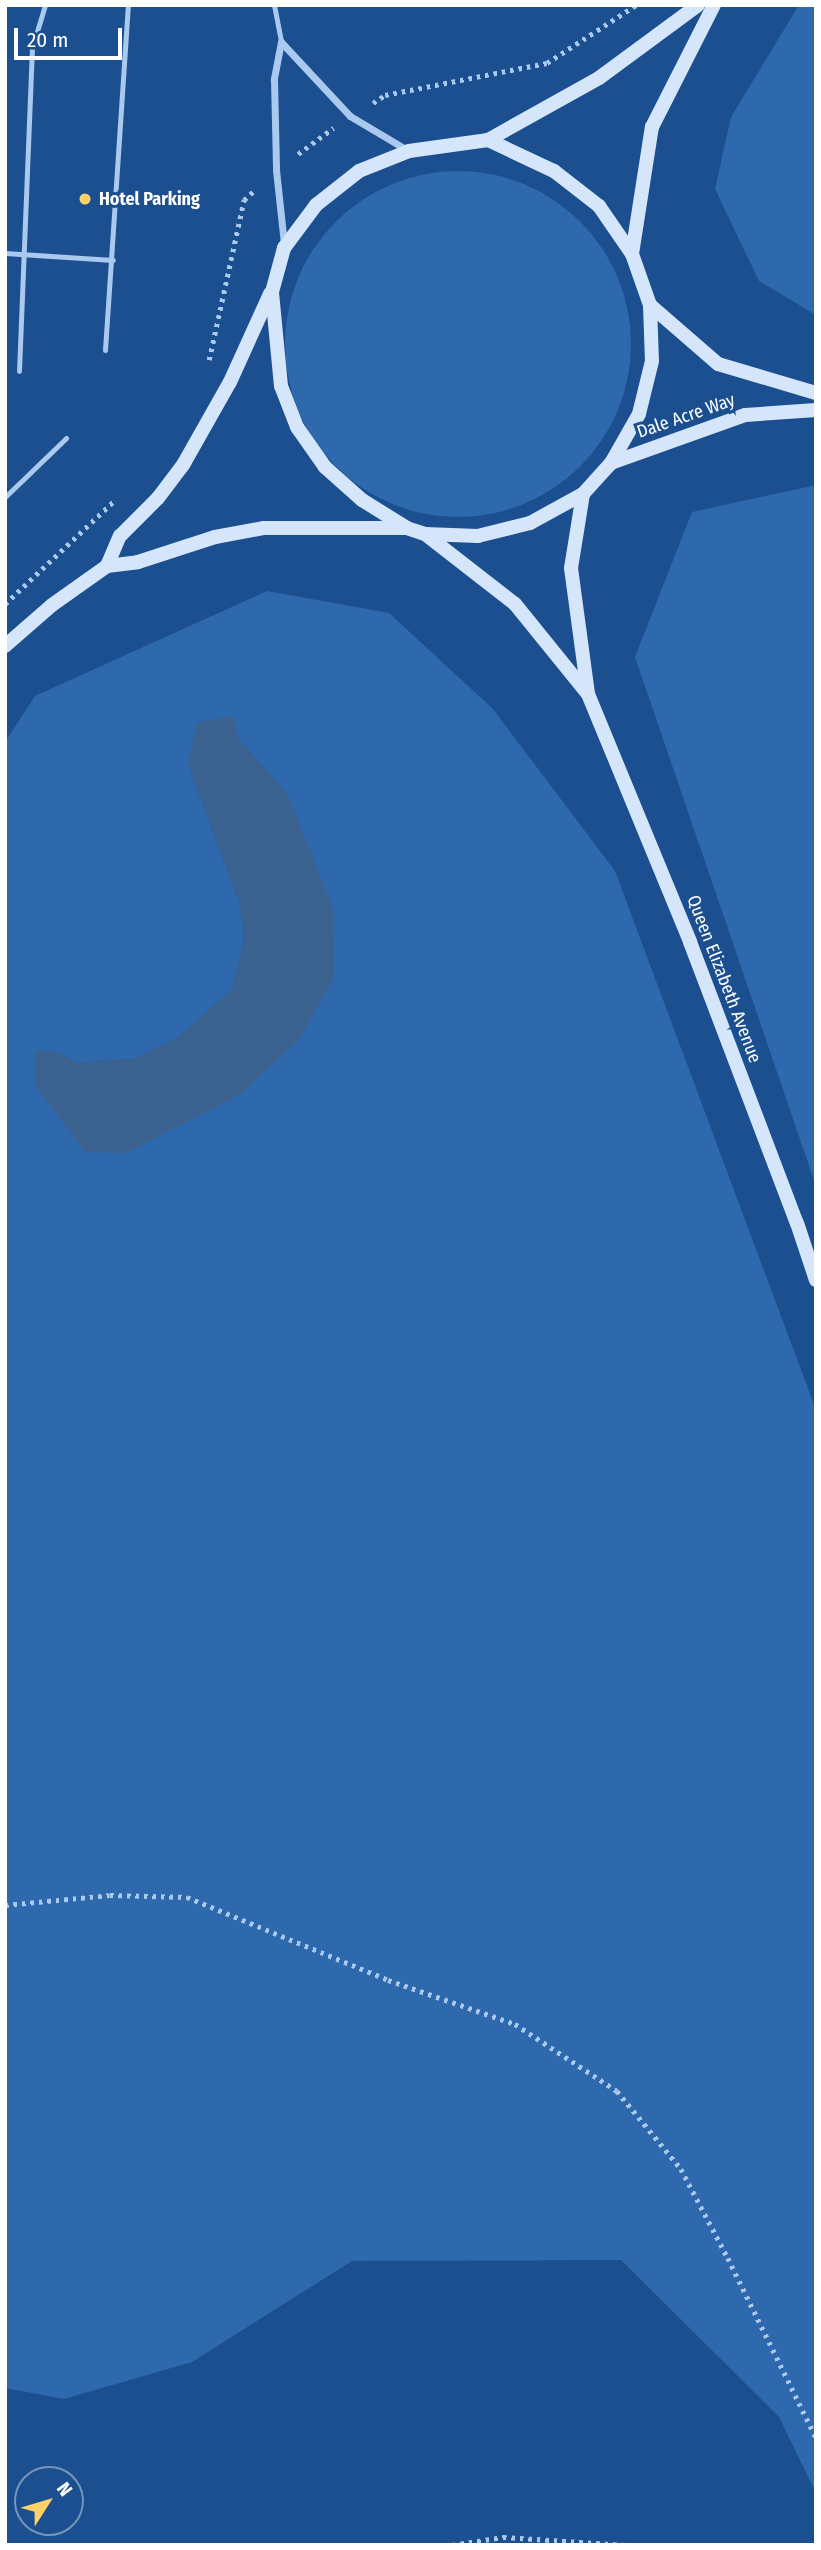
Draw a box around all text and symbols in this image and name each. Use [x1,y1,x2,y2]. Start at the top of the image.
scale bar [18,14,126,58]
text: 20 m [27,27,68,53]
place label: Hotel Parking [99,188,200,210]
marker: Hotel Parking [77,191,93,207]
street label: Dale Acre Way [634,389,738,443]
street label: Queen Elizabeth Avenue [682,892,766,1066]
north arrow [14,2466,84,2536]
text: N [52,2478,77,2501]

